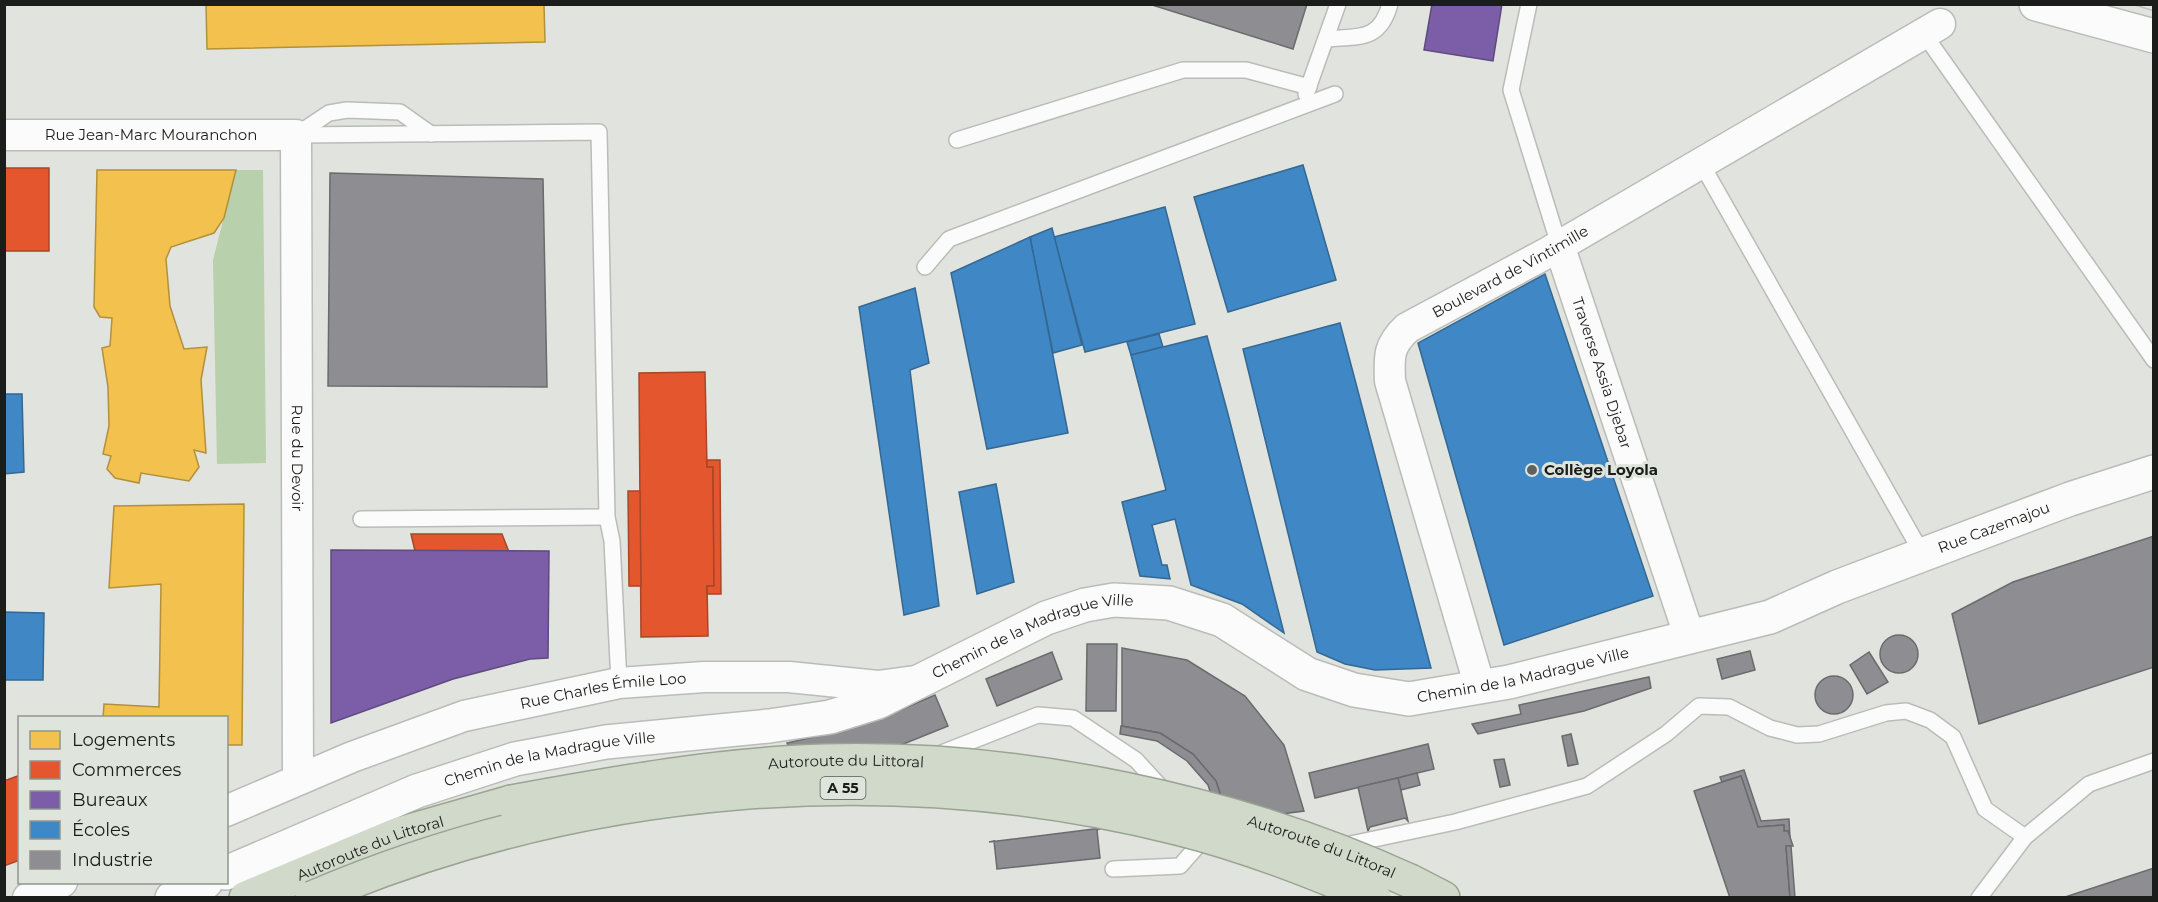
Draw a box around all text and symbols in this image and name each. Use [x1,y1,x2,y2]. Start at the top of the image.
street label: Rue Jean-Marc Mouranchon [45,125,257,144]
street label: Boulevard de Vintimille [1429,221,1592,322]
street label: Traverse Assia Djebar [1568,295,1636,451]
street label: Rue du Devoir [288,405,307,511]
place label: Collège Loyola [1544,460,1658,479]
marker: Collège Loyola [1525,463,1539,477]
street label: Rue Cazemajou [1935,497,2052,557]
street label: Chemin de la Madrague Ville [929,590,1134,683]
street label: Chemin de la Madrague Ville [1416,643,1631,706]
street label: Rue Charles Émile Loo [518,668,687,713]
legend [18,716,228,884]
street label: Chemin de la Madrague Ville [441,727,656,791]
text: Logements [72,729,175,751]
street label: Autoroute du Littoral [767,751,925,773]
text: Commerces [72,759,182,781]
road number: A 55 [820,777,866,799]
text: Bureaux [72,789,148,811]
street label: Autoroute du Littoral [1245,811,1399,882]
street label: Autoroute du Littoral [294,812,446,885]
text: Écoles [72,819,130,841]
text: Industrie [72,849,153,871]

